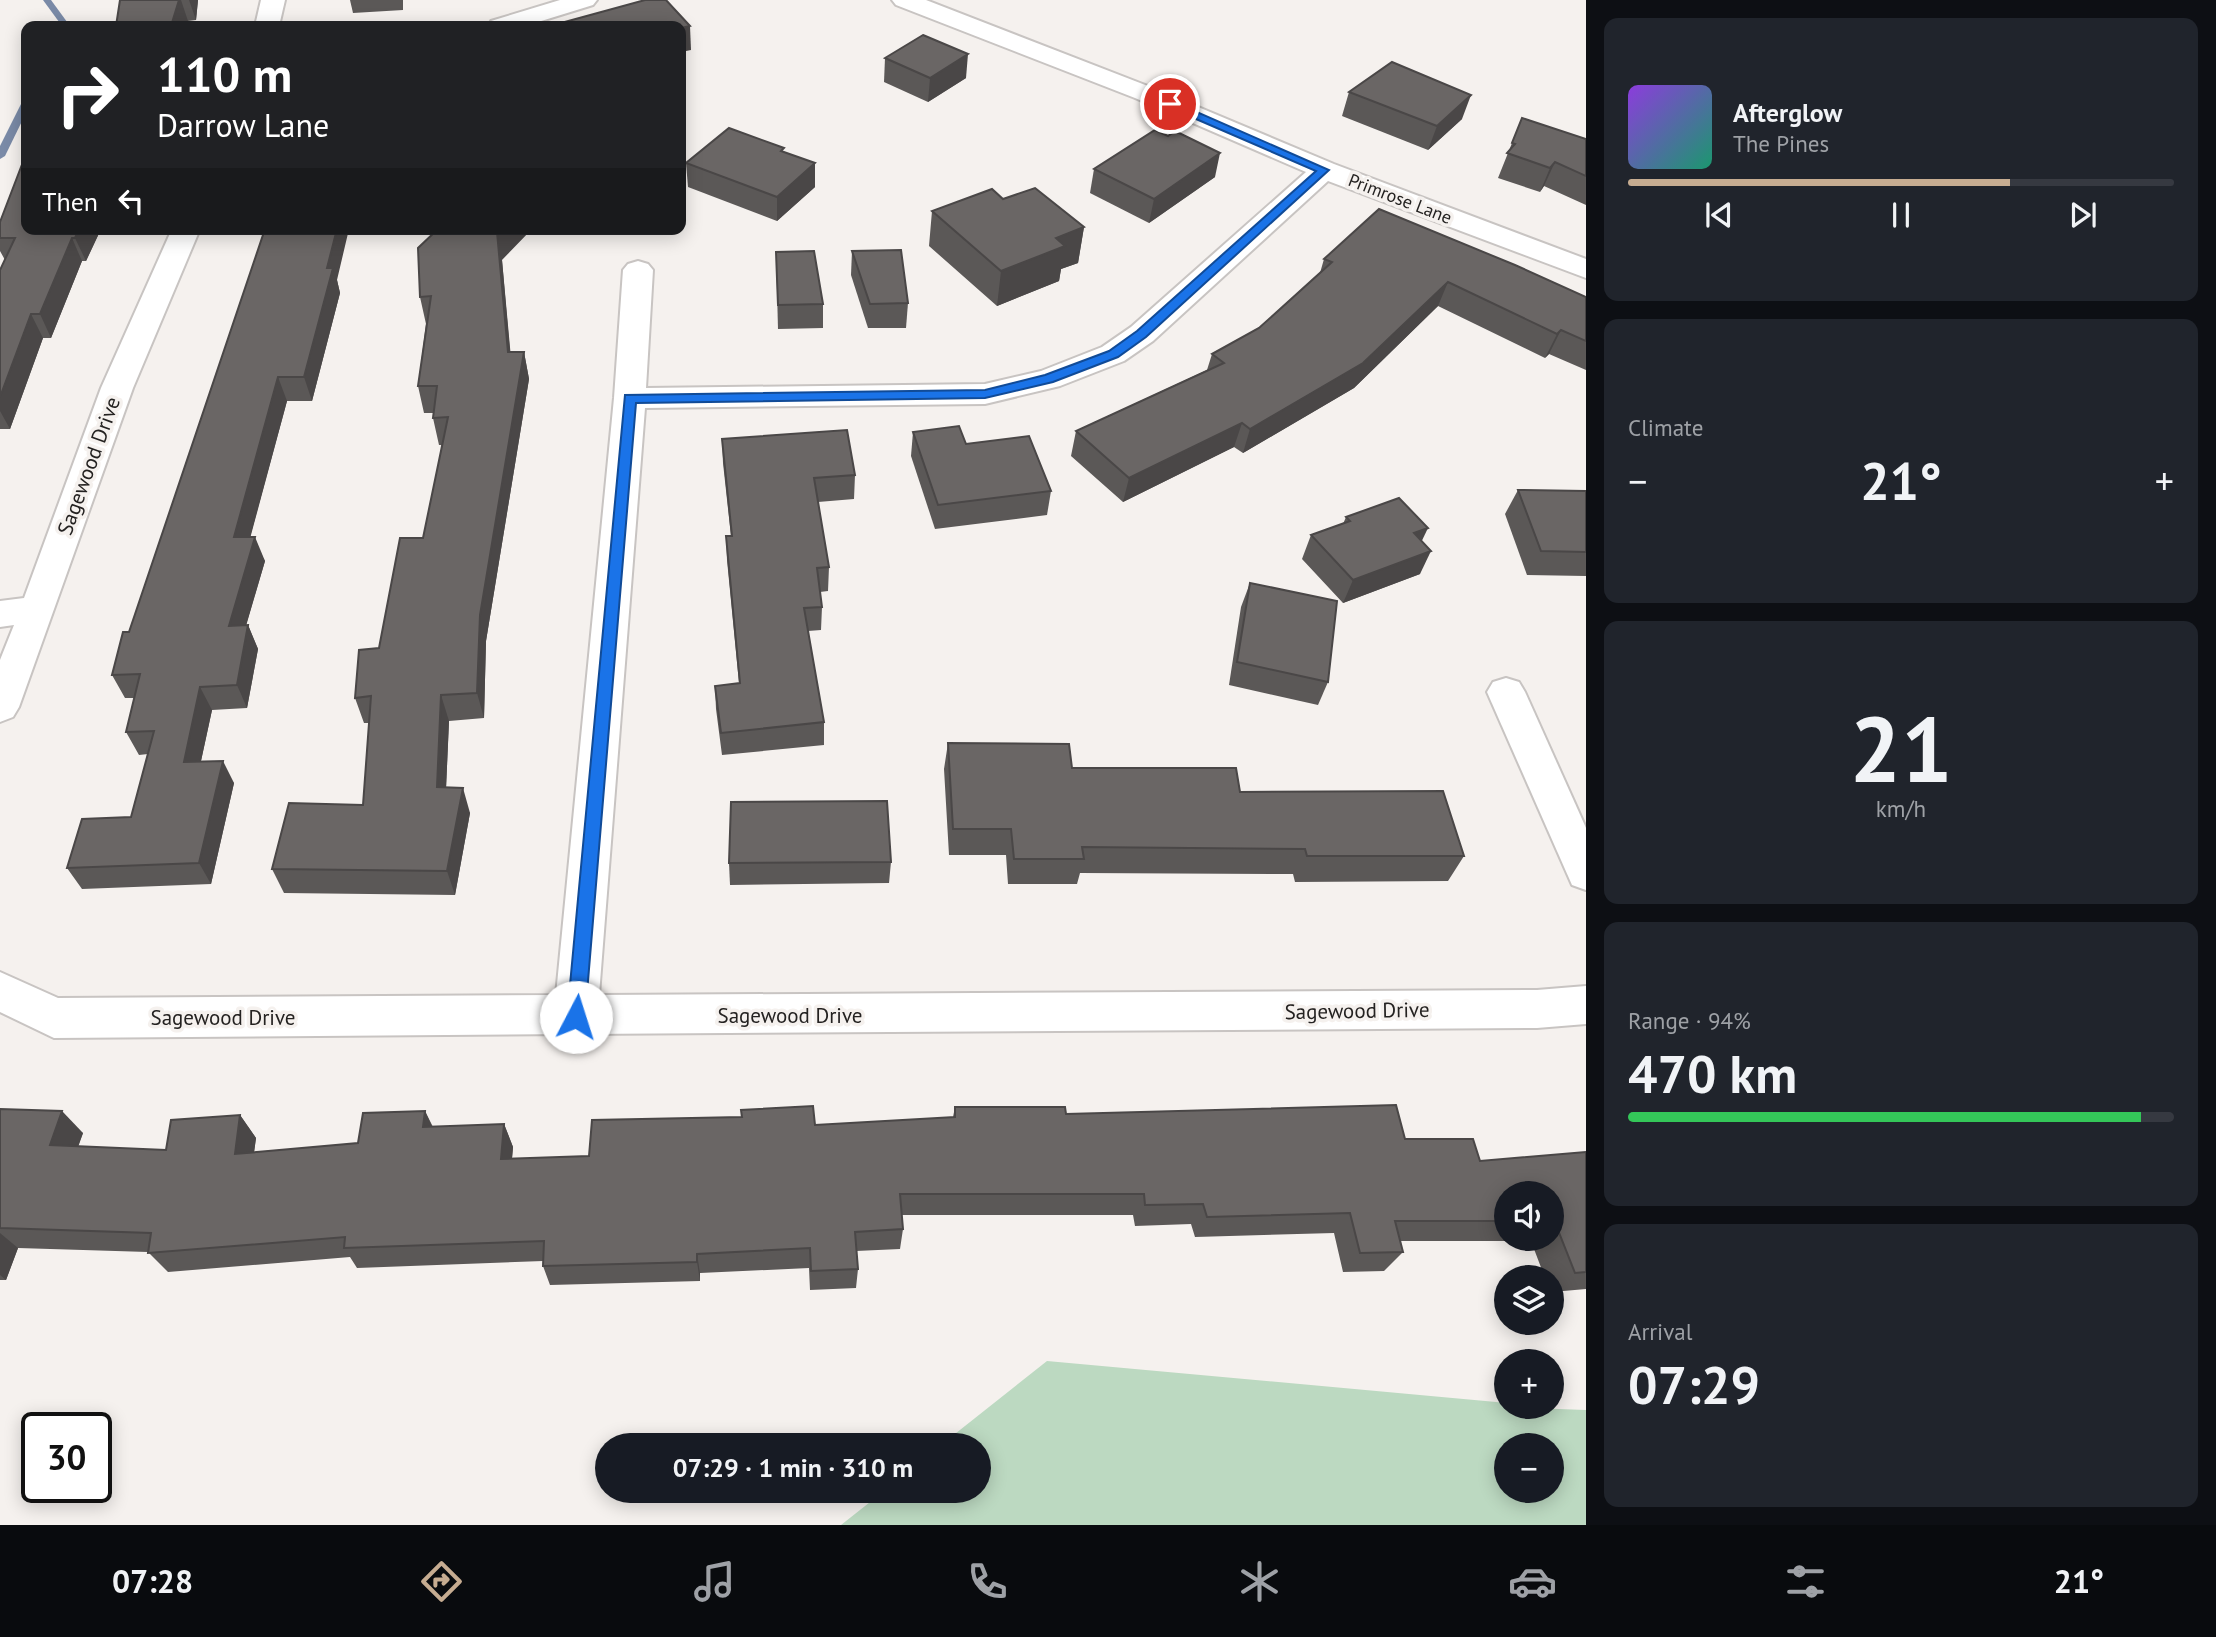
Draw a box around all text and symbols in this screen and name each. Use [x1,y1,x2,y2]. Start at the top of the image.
text: 110 m [157,42,292,106]
icon: right [42,49,133,140]
pin [1140,74,1200,134]
icon: arrive [1151,85,1189,123]
text: Afterglow [1733,96,1842,129]
text: Darrow Lane [157,104,329,146]
text: The Pines [1733,129,1829,158]
street label: Primrose Lane [1345,168,1455,229]
icon: left [112,182,150,220]
text: Then [42,185,98,218]
icon: previous [1700,196,1738,234]
icon: pause [1882,196,1920,234]
icon: next [2064,196,2102,234]
street label: Sagewood Drive [51,393,126,539]
text: Climate [1628,413,1703,442]
text: 21° [1860,447,1942,514]
text: − [1628,456,1647,505]
text: + [2155,456,2174,505]
text: 21 [1849,689,1953,807]
text: km/h [1876,794,1926,823]
position arrow [539,980,613,1054]
street label: Sagewood Drive [1284,996,1430,1025]
street label: Sagewood Drive [718,1002,862,1029]
street label: Sagewood Drive [151,1004,295,1031]
text: Range · 94% [1628,1006,1751,1035]
text: 470 km [1628,1040,1797,1107]
map controls [1494,1181,1564,1503]
button: sound [1494,1181,1564,1251]
button: layers [1494,1265,1564,1335]
text: Arrival [1628,1317,1692,1346]
button: + [1494,1349,1564,1419]
text: 07:29 [1628,1351,1760,1418]
speed limit sign: 30 [21,1412,112,1503]
button: − [1494,1433,1564,1503]
text: 07:29 · 1 min · 310 m [673,1451,913,1484]
icon: directions [417,1557,466,1606]
icon: music [690,1557,739,1606]
icon: phone [963,1557,1012,1606]
icon: climate [1235,1557,1284,1606]
icon: car [1508,1557,1557,1606]
icon: filters [1781,1557,1830,1606]
text: 07:28 [112,1560,193,1602]
text: 21° [2054,1560,2104,1602]

